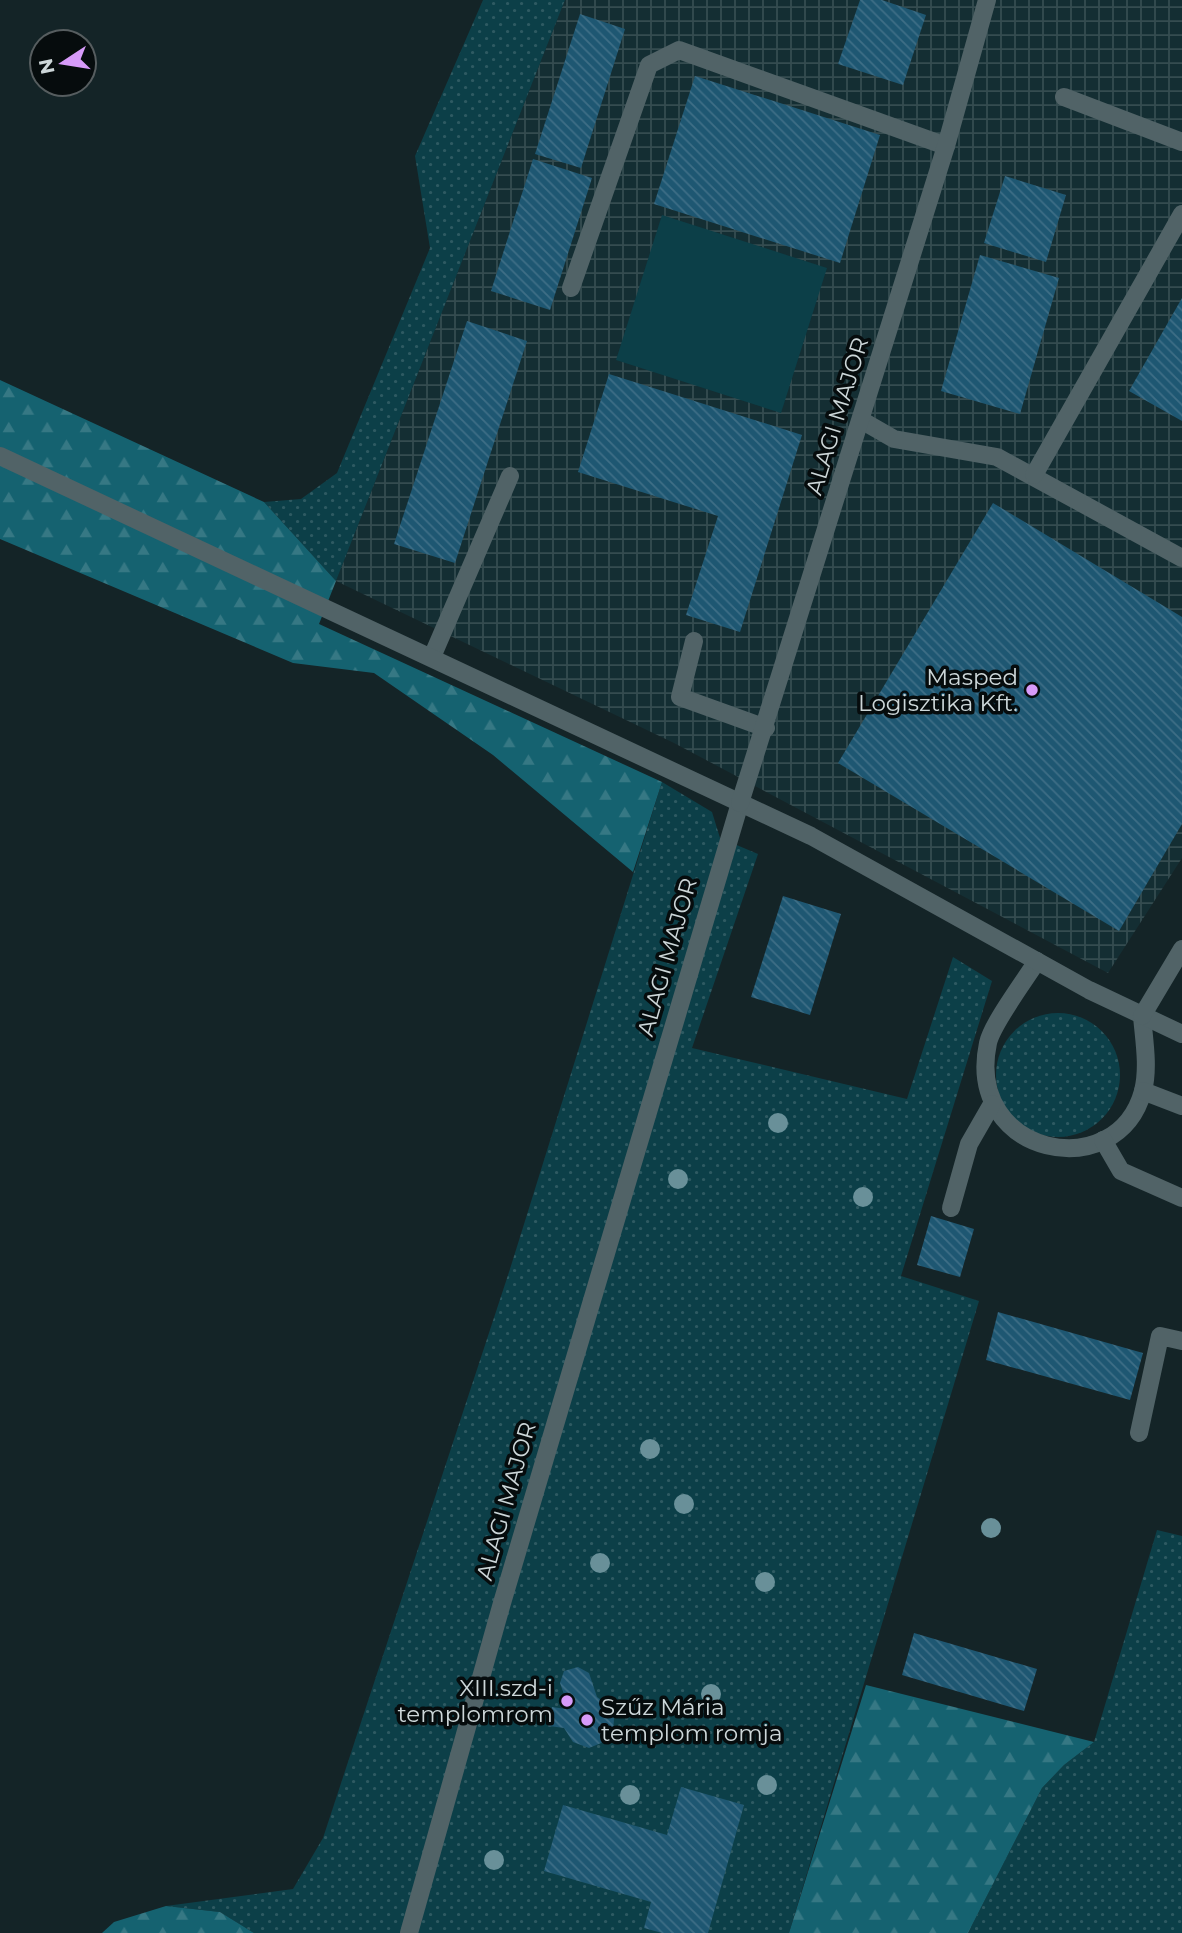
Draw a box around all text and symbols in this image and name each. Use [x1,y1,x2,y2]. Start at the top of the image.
north arrow [28,28,98,98]
text: N [34,57,60,76]
street label: ALAGI MAJOR [800,334,874,498]
place label: Masped Logisztika Kft. [858,663,1018,717]
marker: Masped Logisztika Kft. [1024,682,1040,698]
street label: ALAGI MAJOR [631,875,703,1039]
street label: ALAGI MAJOR [470,1419,542,1583]
place label: XIII.szd-i templomrom [397,1674,553,1728]
marker: XIII.szd-i templomrom [559,1693,575,1709]
place label: Szűz Mária templom romja [601,1693,782,1747]
marker: Szűz Mária templom romja [579,1712,595,1728]

